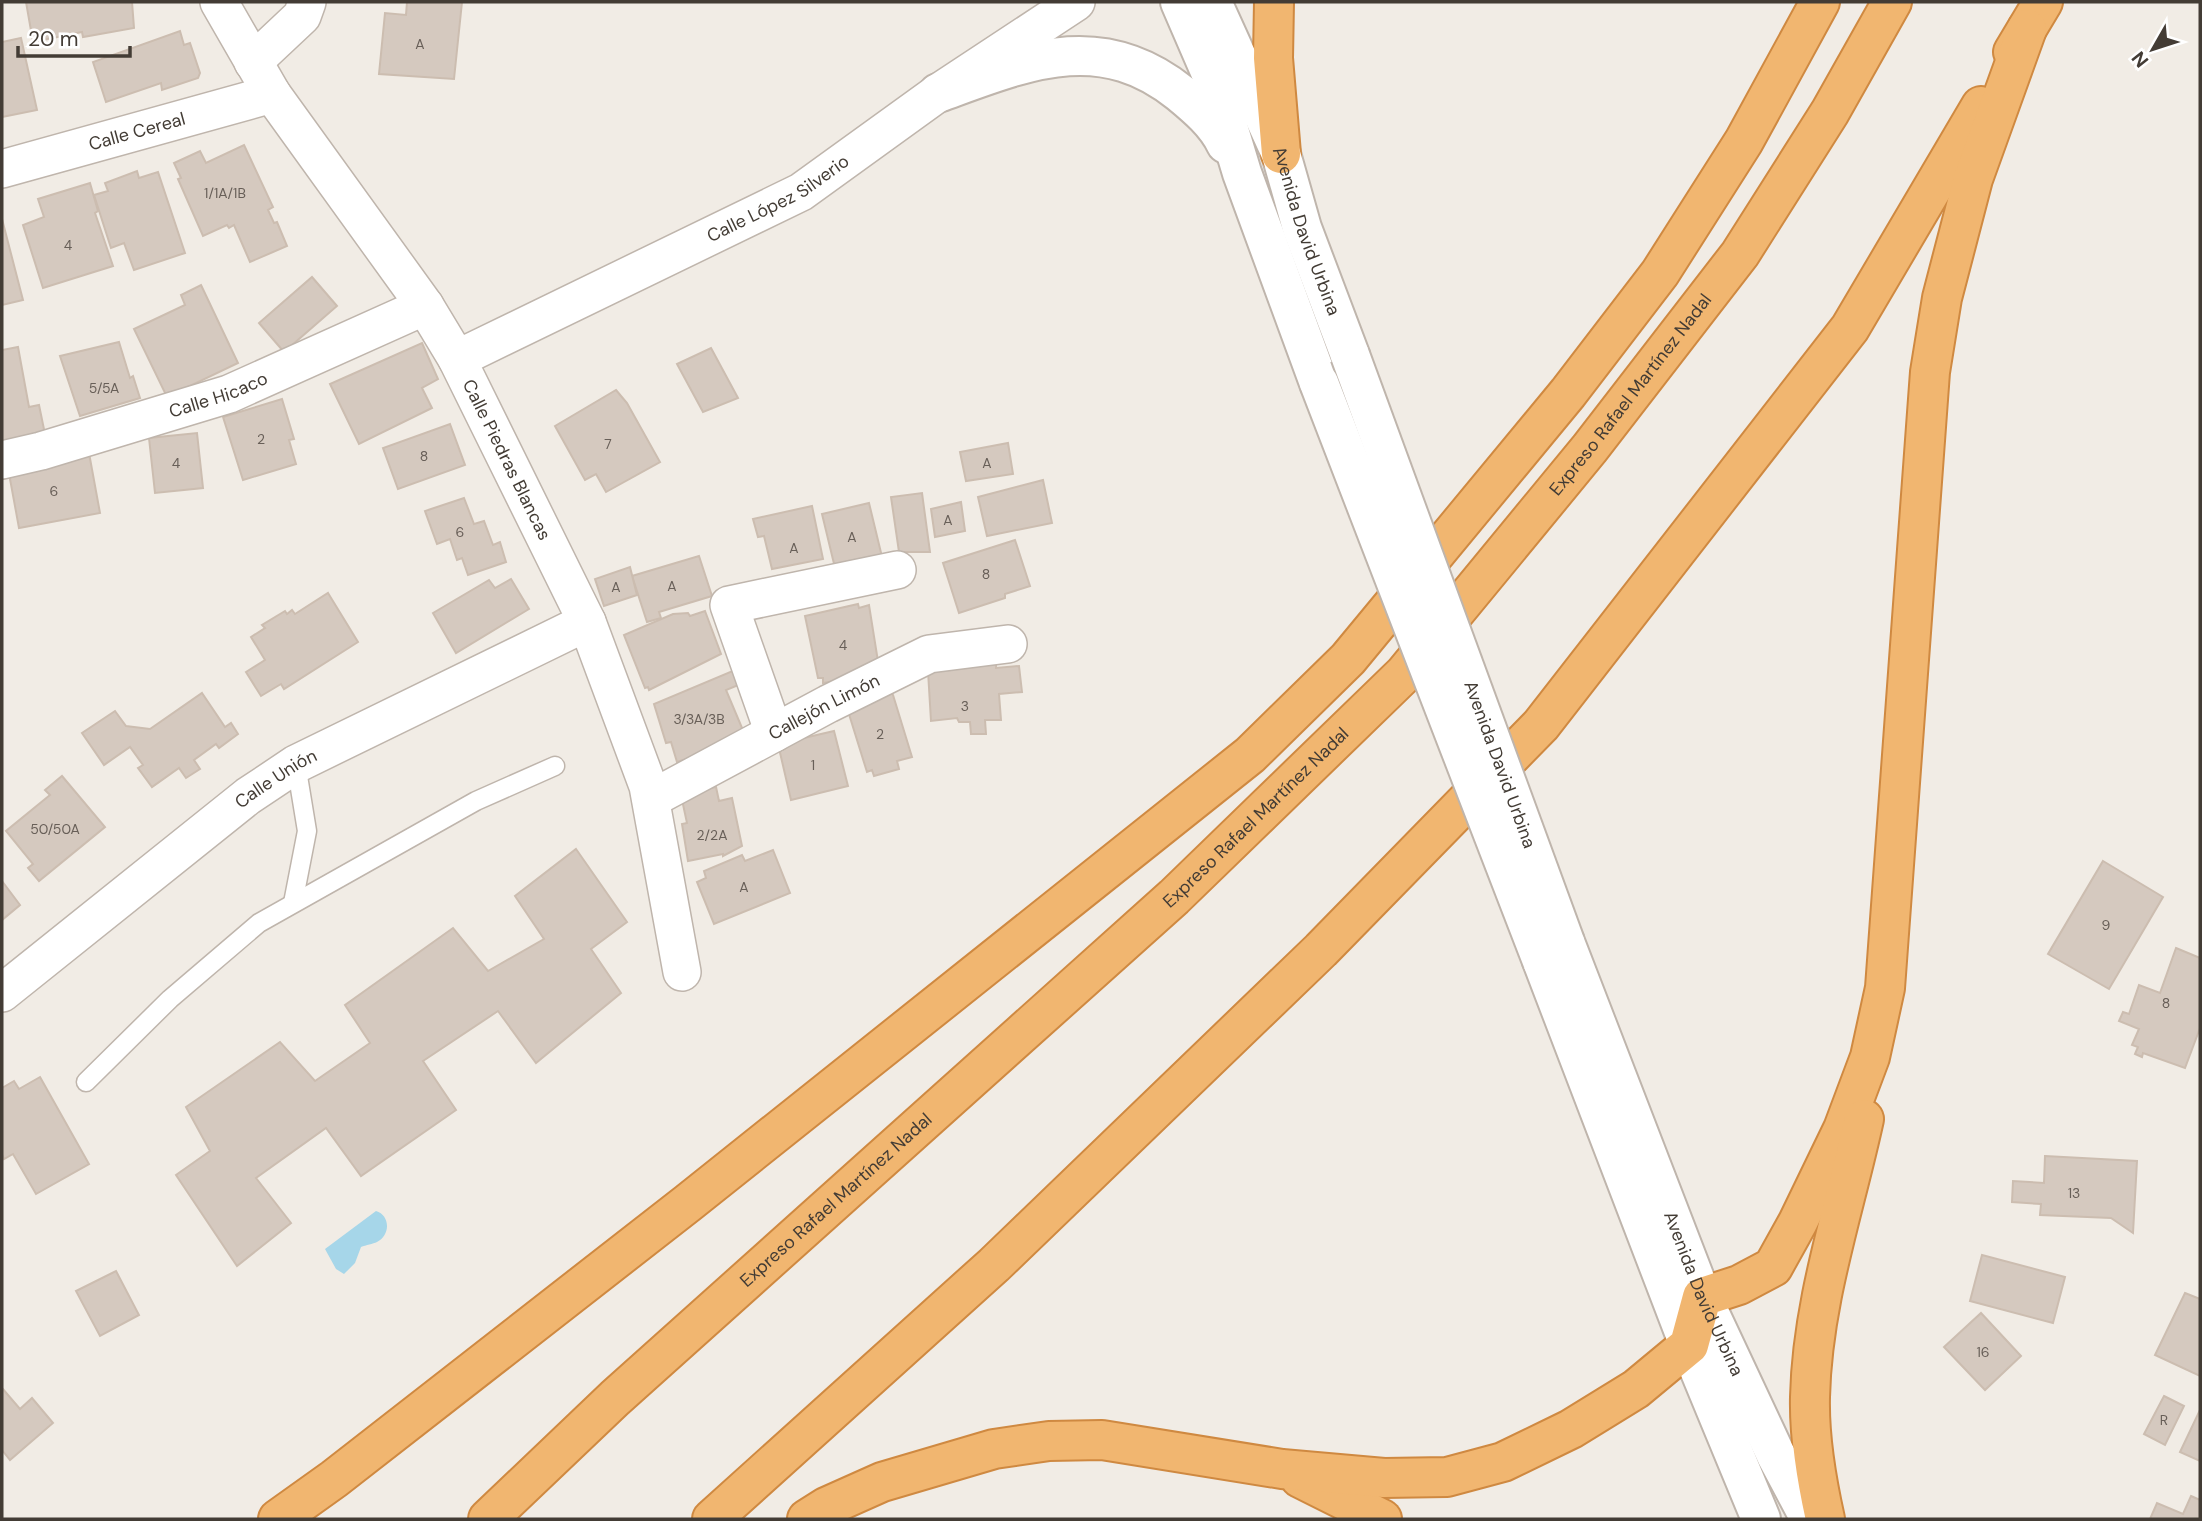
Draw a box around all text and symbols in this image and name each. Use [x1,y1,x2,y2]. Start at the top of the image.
scale bar [18,14,130,58]
north arrow [2118,14,2188,84]
text: 20 m [28,25,79,53]
house number: A [415,35,425,53]
text: N [2126,46,2154,73]
street label: Calle Cereal [86,107,188,156]
street label: Avenida David Urbina [1267,142,1346,319]
street label: Calle López Silverio [703,149,854,248]
house number: 1/1A/1B [204,184,246,202]
house number: 4 [64,236,73,254]
street label: Expreso Rafael Martínez Nadal [1544,289,1717,501]
street label: Calle Hicaco [166,366,272,424]
street label: Calle Piedras Blancas [457,375,557,544]
house number: 5/5A [89,379,119,397]
house number: 2 [257,430,265,448]
house number: 7 [604,435,612,453]
house number: 8 [420,447,428,465]
house number: 4 [172,454,181,472]
house number: A [982,454,992,472]
house number: 6 [50,482,58,500]
house number: A [943,511,953,529]
house number: 6 [456,523,464,541]
house number: A [847,528,857,546]
house number: A [789,539,799,557]
house number: 8 [982,565,990,583]
house number: A [667,577,677,595]
house number: A [611,578,621,596]
house number: 4 [839,636,848,654]
street label: Callejón Limón [764,668,884,746]
street label: Avenida David Urbina [1458,677,1542,852]
house number: 3 [961,697,969,715]
house number: 3/3A/3B [673,710,725,728]
street label: Expreso Rafael Martínez Nadal [1158,722,1354,913]
house number: 2 [876,725,884,743]
street label: Calle Unión [230,744,321,814]
house number: 1 [811,756,815,774]
house number: 50/50A [30,820,80,838]
house number: 2/2A [697,826,727,844]
house number: A [739,878,749,896]
house number: 9 [2102,916,2111,934]
house number: 8 [2162,994,2170,1012]
street label: Expreso Rafael Martínez Nadal [735,1108,937,1292]
house number: 13 [2068,1184,2080,1202]
street label: Avenida David Urbina [1658,1208,1749,1380]
house number: 16 [1976,1343,1990,1361]
house number: R [2160,1411,2168,1429]

